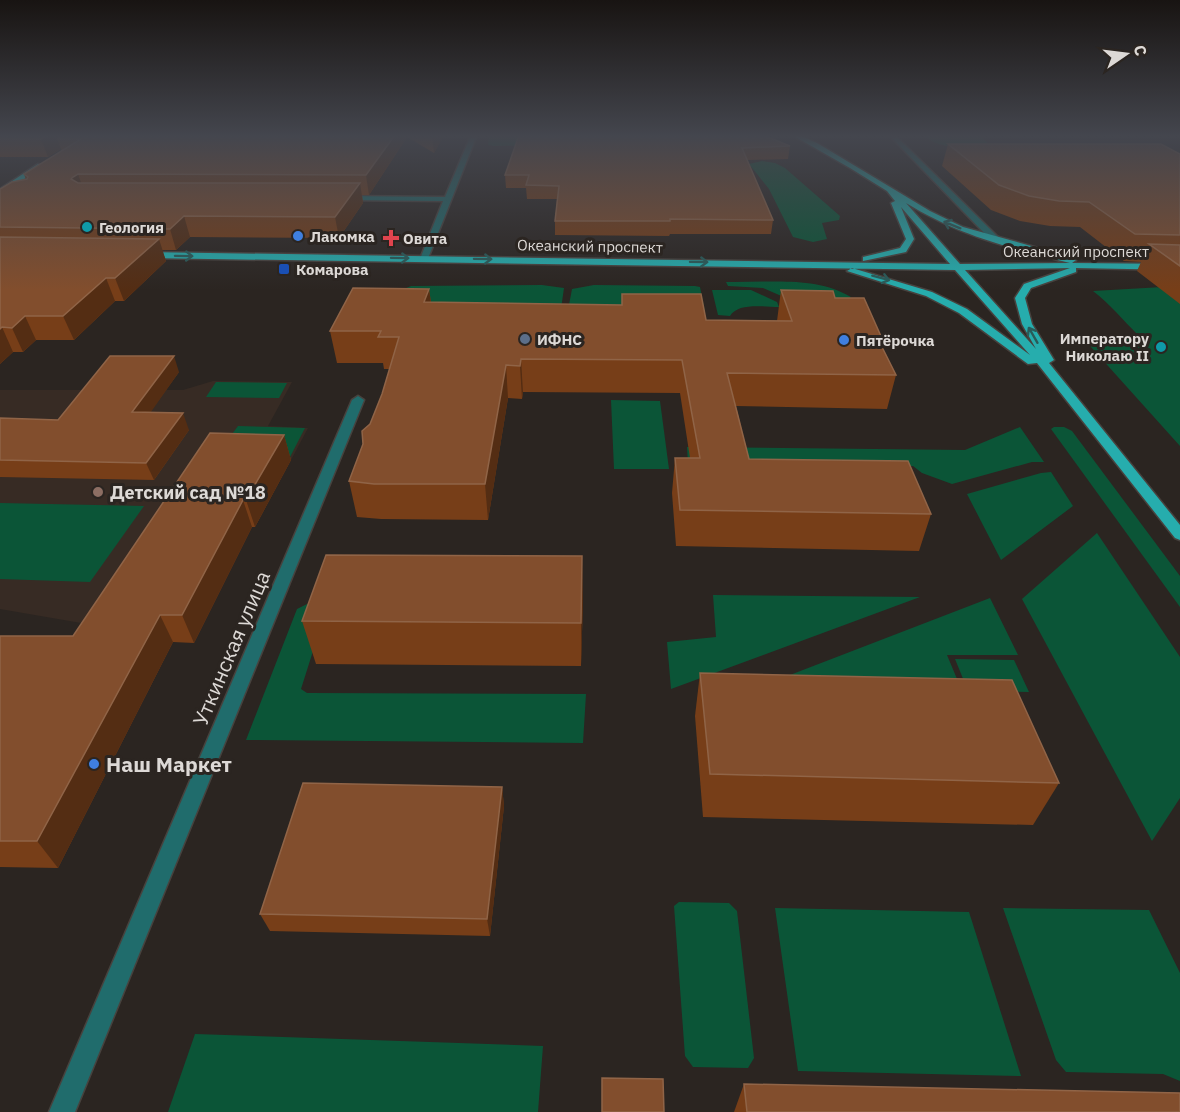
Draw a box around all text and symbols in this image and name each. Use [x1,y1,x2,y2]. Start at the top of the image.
north arrow [1096,24,1156,84]
text: С [1130,43,1152,58]
place label: Геология [99,218,164,237]
one-way arrow [943,219,961,230]
marker: Геология [80,220,94,234]
place label: Лакомка [310,227,375,246]
marker: Лакомка [291,229,305,243]
place label: Овита [403,229,448,248]
marker: Овита [384,231,398,245]
street label: Океанский проспект [517,235,663,257]
street label: Океанский проспект [1003,242,1149,261]
one-way arrow [174,250,194,262]
one-way arrow [390,252,410,264]
one-way arrow [472,254,492,265]
one-way arrow [688,257,708,268]
place label: Комарова [296,260,369,279]
marker: Комарова [277,262,291,276]
one-way arrow [871,273,890,284]
one-way arrow [1027,327,1039,344]
place label: Императору Николаю II [1060,329,1149,365]
place label: ИФНС [537,330,582,349]
place label: Пятёрочка [856,331,935,350]
marker: ИФНС [518,332,532,346]
marker: Пятёрочка [837,333,851,347]
marker: Императору Николаю II [1154,340,1168,354]
place label: Детский сад №18 [110,481,266,504]
marker: Детский сад №18 [91,485,105,499]
street label: Уткинская улица [186,566,276,730]
place label: Наш Маркет [106,750,232,778]
marker: Наш Маркет [87,757,101,771]

